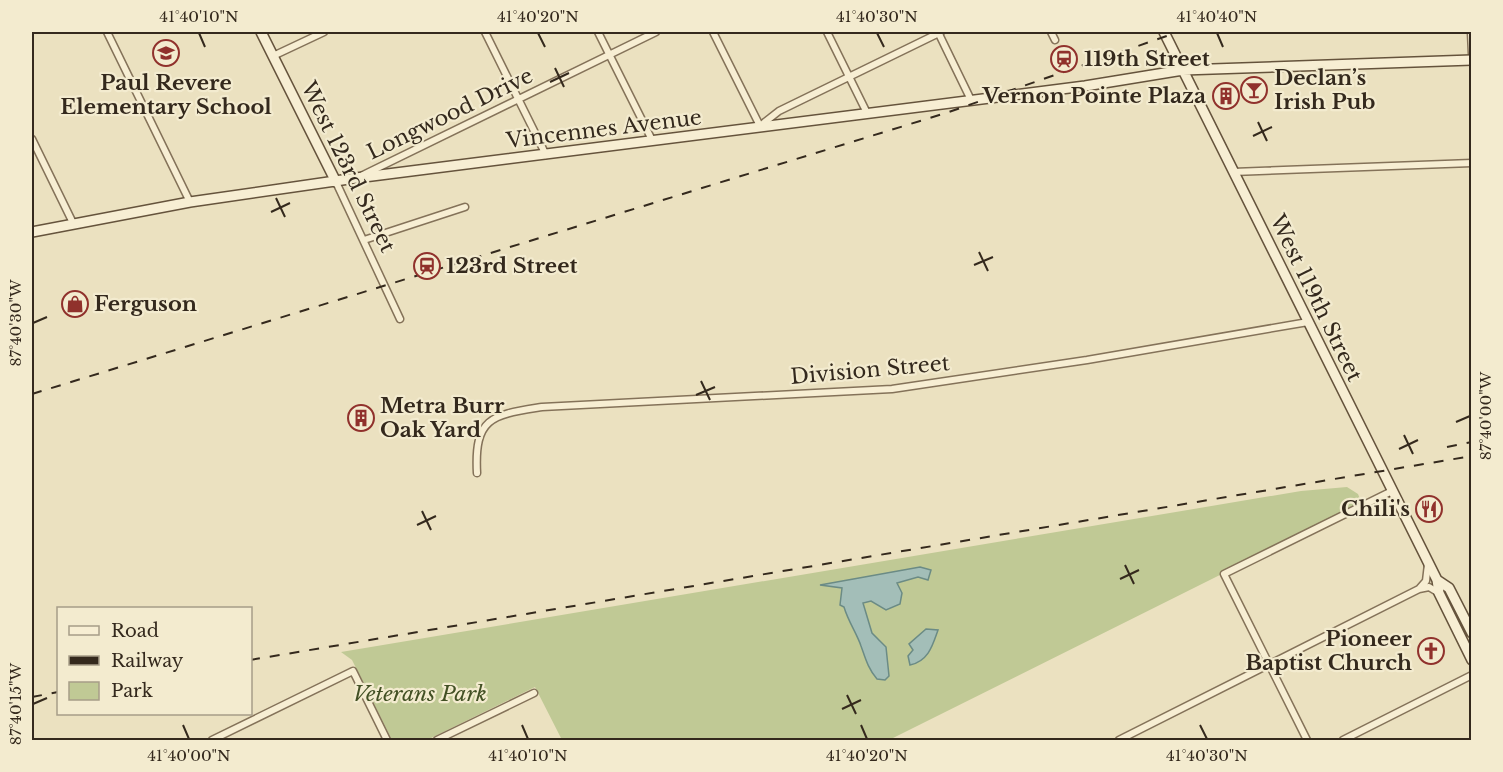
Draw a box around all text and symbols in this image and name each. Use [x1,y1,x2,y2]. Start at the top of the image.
text: 41°40'10"N [159,7,239,26]
text: 41°40'20"N [497,7,579,26]
text: 41°40'30"N [836,7,918,26]
text: 41°40'40"N [1177,7,1257,26]
school or university icon: Paul Revere Elementary School [151,38,181,68]
station icon: 119th Street [1049,44,1079,74]
place label: 119th Street [1084,46,1210,72]
street label: Longwood Drive [363,63,537,165]
place label: Declan’s Irish Pub [1274,65,1376,115]
place label: Paul Revere Elementary School [60,70,272,120]
bar icon: Declan’s Irish Pub [1239,75,1269,105]
street label: West 123rd Street [295,76,401,257]
building icon: Vernon Pointe Plaza [1211,81,1241,111]
place label: Vernon Pointe Plaza [981,83,1206,109]
street label: Vincennes Avenue [504,104,703,154]
street label: West 119th Street [1264,209,1368,386]
station icon: 123rd Street [412,251,442,281]
place label: 123rd Street [446,253,577,279]
text: 87°40'30"W [6,279,25,367]
shop icon: Ferguson [60,289,90,319]
place label: Ferguson [94,291,197,317]
street label: Division Street [789,350,951,390]
text: 87°40'00"W [1476,371,1495,460]
place label: Metra Burr Oak Yard [380,393,505,443]
building icon: Metra Burr Oak Yard [346,403,376,433]
restaurant icon: Chili's [1414,494,1444,524]
place label: Chili's [1341,496,1410,522]
legend [57,607,252,715]
text: Road [111,620,159,642]
place label: Pioneer Baptist Church [1245,626,1413,676]
church icon: Pioneer Baptist Church [1416,636,1446,666]
text: Railway [111,650,184,672]
text: 87°40'15"W [6,662,25,745]
text: Park [111,680,153,702]
park label: Veterans Park [353,681,487,707]
text: 41°40'00"N [147,746,231,765]
text: 41°40'10"N [488,746,568,765]
text: 41°40'20"N [826,746,908,765]
text: 41°40'30"N [1166,746,1248,765]

